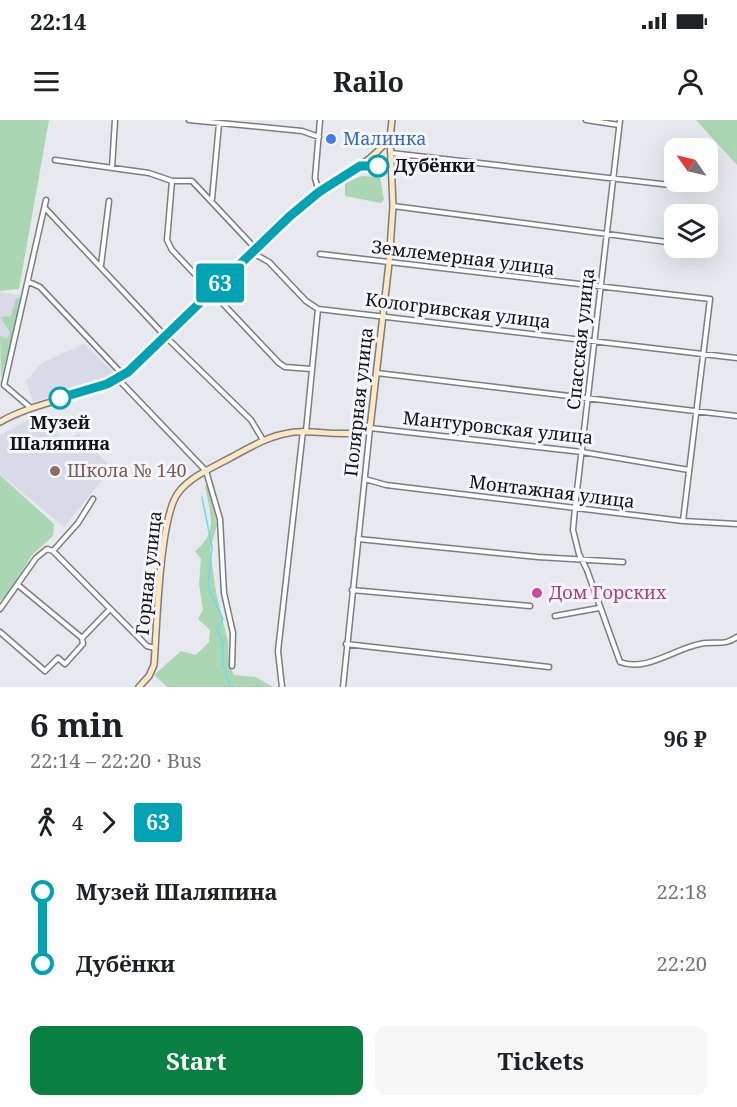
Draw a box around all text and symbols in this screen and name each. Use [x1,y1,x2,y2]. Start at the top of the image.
text: 22:14 [30,6,86,36]
text: Railo [333,63,404,100]
icon: menu [30,65,63,98]
icon: person [674,65,707,98]
place label: Малинка [343,126,427,150]
marker: Малинка [324,132,338,146]
north arrow [664,138,718,192]
map controls [664,138,718,258]
place label: Дубёнки [394,153,475,177]
marker: Дубёнки [367,155,389,177]
button: layers [664,204,718,258]
street label: Землемерная улица [370,234,556,280]
line badge: 63 [193,264,247,302]
street label: Спасская улица [561,267,599,411]
text: 63 [208,269,232,297]
street label: Кологривская улица [364,287,552,333]
street label: Полярная улица [338,326,378,478]
marker: Музей Шаляпина [49,387,71,409]
street label: Мантуровская улица [402,405,595,449]
place label: Музей Шаляпина [10,410,111,455]
place label: Школа № 140 [67,458,187,482]
marker: Школа № 140 [48,464,62,478]
street label: Монтажная улица [468,469,636,513]
street label: Горная улица [130,510,166,636]
place label: Дом Горских [549,580,667,604]
marker: Дом Горских [530,586,544,600]
text: 6 min [30,702,123,747]
text: 96 ₽ [663,723,707,753]
text: 22:14 – 22:20 · Bus [30,747,201,774]
icon: walk [30,806,63,839]
icon: forward [92,806,125,839]
text: 63 [146,808,170,836]
text: 4 [72,809,83,836]
text: Музей Шаляпина [76,876,278,906]
text: 22:18 [657,878,707,905]
text: Дубёнки [76,948,175,978]
text: 22:20 [657,950,707,977]
button: Start [30,1026,363,1095]
button: Tickets [375,1026,707,1095]

